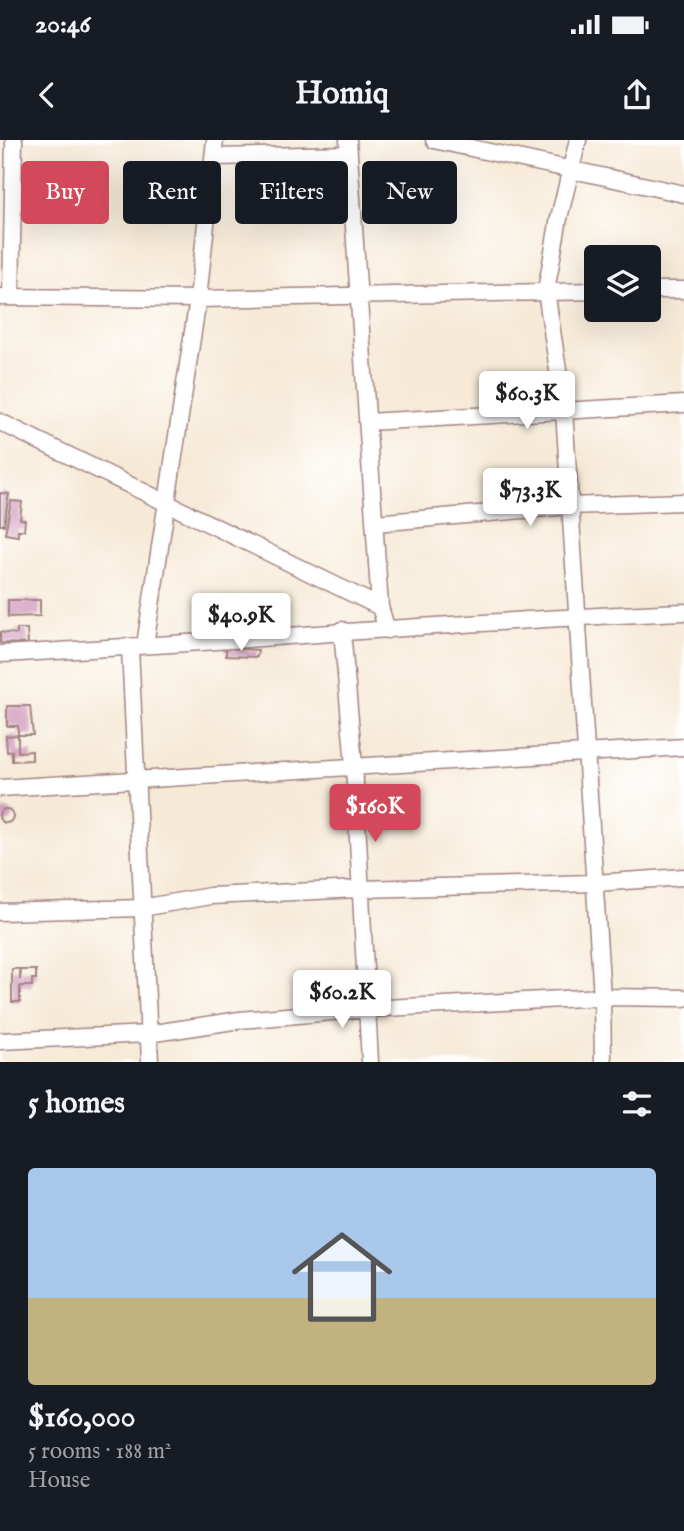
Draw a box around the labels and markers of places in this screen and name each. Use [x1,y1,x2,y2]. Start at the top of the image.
pin: $60.3K [470,372,584,431]
pin: $73.3K [473,468,587,528]
pin: $40.9K [184,594,298,653]
pin: $160K [326,784,424,844]
pin: $60.2K [285,970,399,1030]

